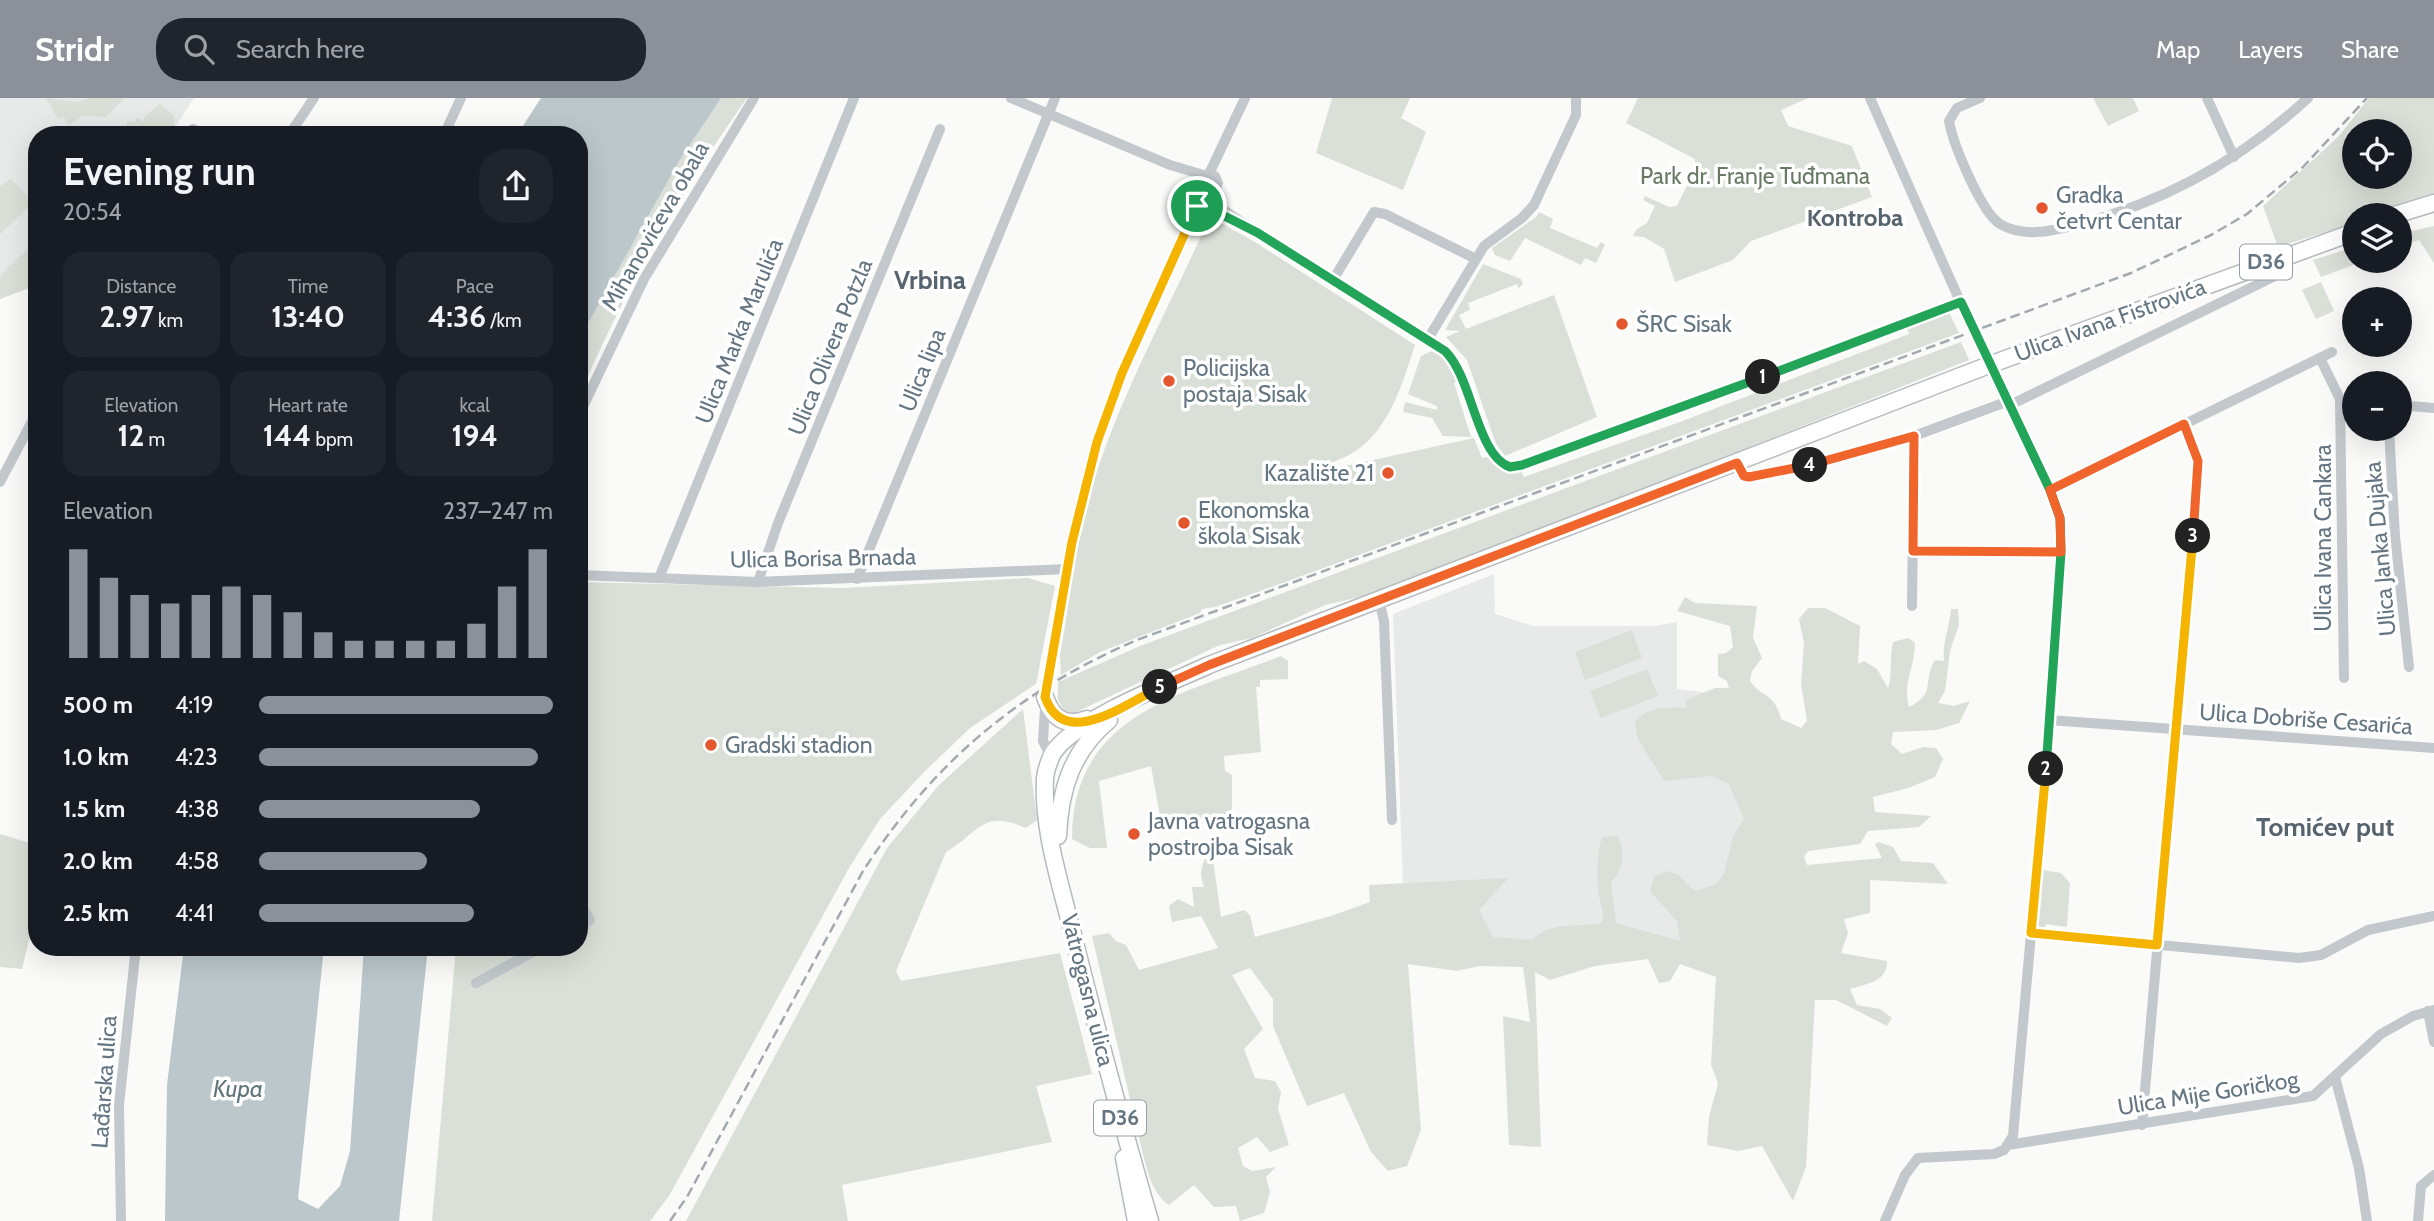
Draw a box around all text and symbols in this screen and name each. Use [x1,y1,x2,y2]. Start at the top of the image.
search box [156,18,646,81]
text: Stridr [35,29,114,69]
icon: search [180,30,218,68]
text: Search here [236,33,365,65]
text: Map [2156,35,2200,64]
text: Layers [2238,35,2303,64]
text: Share [2341,35,2399,64]
map controls [2342,119,2412,441]
button: locate [2342,119,2412,189]
street label: Mihanovićeva obala [595,136,715,316]
text: Evening run [63,148,256,195]
button: share [479,149,553,223]
park label: Park dr. Franje Tuđmana [1640,162,1870,190]
pin [1167,176,1227,236]
place label: Gradka četvrt Centar [2056,181,2183,235]
icon: arrive [1178,187,1216,225]
text: 20:54 [63,198,122,226]
marker: Gradka četvrt Centar [2034,200,2050,216]
district label: Kontroba [1807,203,1903,232]
button: layers [2342,203,2412,273]
street label: Ulica Marka Marulića [689,234,789,428]
road number: D36 [2240,244,2292,280]
street label: Ulica Olivera Potzla [782,255,878,439]
district label: Vrbina [894,264,966,296]
street label: Ulica Ivana Fistrovića [2011,272,2209,368]
text: Distance [106,275,176,298]
text: Time [288,275,328,298]
text: Pace [456,275,494,298]
button: + [2342,287,2412,357]
text: 2.97 [99,298,154,335]
text: 13:40 [271,298,345,335]
text: 4:36 [428,298,486,335]
text: km [154,309,183,332]
text: /km [486,309,522,332]
place label: ŠRC Sisak [1636,309,1732,338]
marker: ŠRC Sisak [1614,316,1630,332]
street label: Ulica lipa [893,324,951,416]
place label: Policijska postaja Sisak [1183,354,1308,408]
pin: 1 [1746,360,1780,394]
text: 1 [1759,365,1766,388]
button: − [2342,371,2412,441]
marker: Policijska postaja Sisak [1161,373,1177,389]
text: Elevation [104,394,178,417]
text: Heart rate [268,394,348,417]
text: kcal [460,394,490,417]
text: 12 [117,417,144,454]
text: 144 [263,417,311,454]
text: 194 [451,417,498,454]
text: m [144,428,165,451]
text: bpm [311,428,353,451]
street label: Ulica Ivana Cankara [2309,444,2337,632]
pin: 4 [1792,448,1828,482]
text: 4 [1804,453,1815,476]
place label: Kazalište 21 [1264,459,1374,487]
street label: Ulica Janka Dujaka [2358,461,2402,637]
marker: Kazalište 21 [1380,465,1396,481]
place label: Ekonomska škola Sisak [1198,496,1310,550]
text: Elevation [63,497,153,525]
text: 237–247 m [443,497,553,525]
marker: Ekonomska škola Sisak [1176,515,1192,531]
pin: 3 [2176,518,2210,554]
text: 3 [2187,524,2198,547]
street label: Ulica Borisa Brnada [730,542,916,574]
pin: 5 [1142,670,1178,704]
text: 5 [1154,675,1165,698]
text: 500 m [63,691,133,719]
text: 4:19 [175,691,214,719]
street label: Ulica Dobriše Cesarića [2198,698,2414,740]
place label: Gradski stadion [725,731,873,759]
marker: Gradski stadion [703,737,719,753]
text: 1.0 km [63,743,129,771]
text: 4:23 [175,743,218,771]
pin: 2 [2028,752,2064,786]
text: 2 [2040,757,2051,780]
text: 1.5 km [63,795,125,823]
text: 4:38 [175,795,219,823]
place label: Javna vatrogasna postrojba Sisak [1147,807,1310,861]
district label: Tomićev put [2256,811,2394,843]
marker: Javna vatrogasna postrojba Sisak [1126,826,1142,842]
text: 2.0 km [63,847,133,875]
text: 4:58 [175,847,219,875]
text: 2.5 km [63,899,129,927]
text: 4:41 [175,899,214,927]
street label: Vatrogasna ulica [1056,911,1120,1069]
street label: Lađarska ulica [85,1014,123,1150]
street label: Ulica Mije Goričkog [2115,1065,2301,1121]
water label: Kupa [213,1074,263,1103]
road number: D36 [1094,1100,1146,1136]

